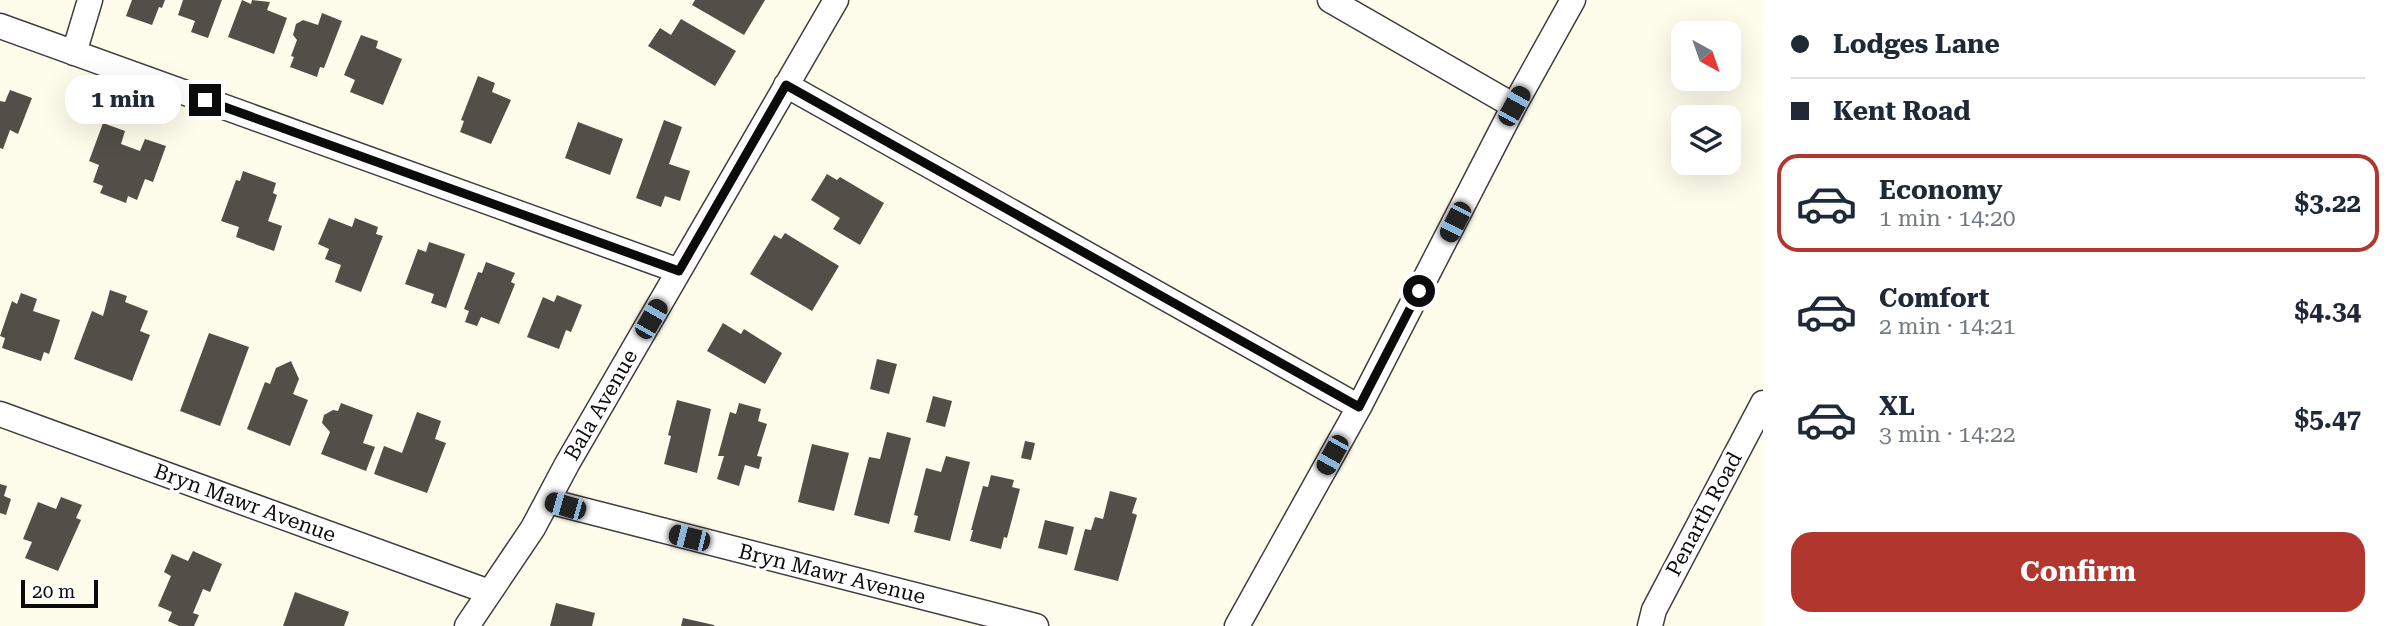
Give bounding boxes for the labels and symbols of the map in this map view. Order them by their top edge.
north arrow [1671,21,1741,91]
callout: 1 min [65,76,180,124]
car [1495,83,1534,129]
route end [189,84,221,116]
car [1437,199,1474,245]
route start [1403,275,1435,307]
car [632,296,671,342]
street label: Bala Avenue [560,345,642,465]
car [1313,432,1352,478]
street label: Penarth Road [1661,448,1747,580]
street label: Bryn Mawr Avenue [151,459,339,547]
car [542,490,589,522]
car [667,523,712,553]
street label: Bryn Mawr Avenue [736,539,928,609]
scale bar [21,577,98,609]

